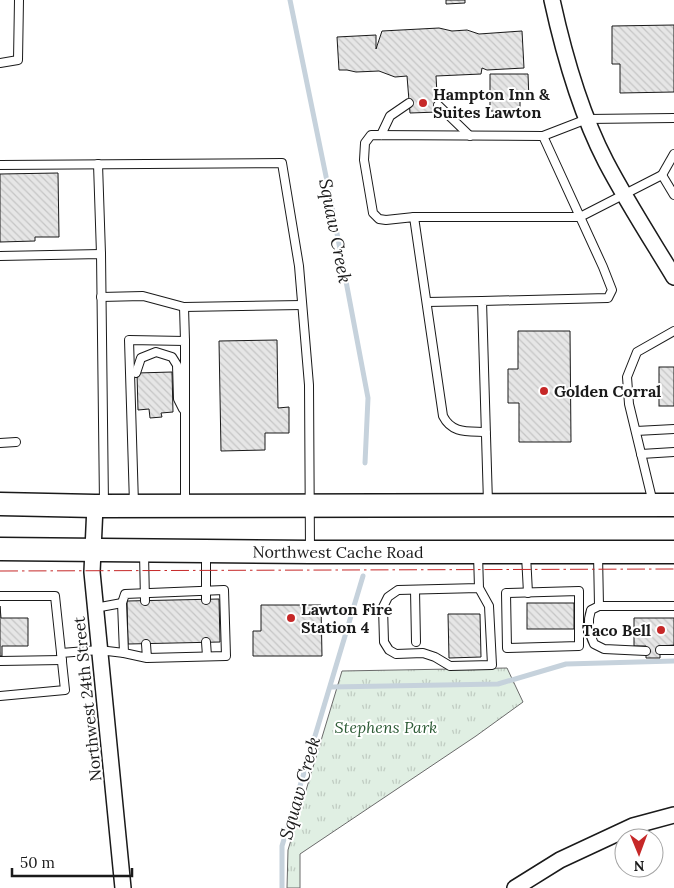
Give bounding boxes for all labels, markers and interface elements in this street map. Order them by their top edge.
place label: Hampton Inn & Suites Lawton [433,84,550,122]
marker: Hampton Inn & Suites Lawton [417,97,429,109]
water label: Squaw Creek [314,177,357,285]
place label: Golden Corral [554,381,661,401]
marker: Golden Corral [538,385,550,397]
street label: Northwest Cache Road [252,541,424,562]
place label: Lawton Fire Station 4 [301,599,393,637]
marker: Lawton Fire Station 4 [285,612,297,624]
street label: Northwest 24th Street [68,615,106,782]
place label: Taco Bell [582,620,651,640]
marker: Taco Bell [655,624,667,636]
park label: Stephens Park [335,717,437,737]
water label: Squaw Creek [274,734,325,842]
north arrow [614,828,664,878]
scale bar [12,846,132,878]
text: 50 m [20,853,55,872]
text: N [633,857,645,875]

